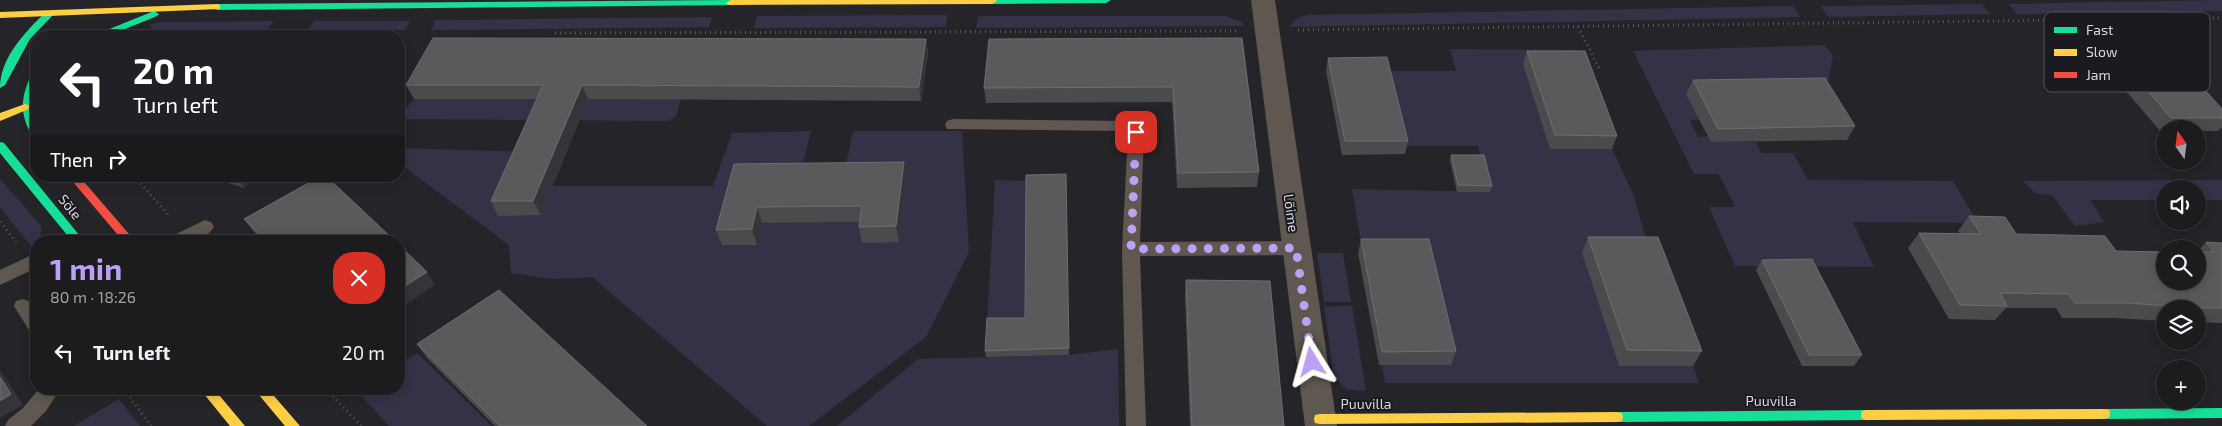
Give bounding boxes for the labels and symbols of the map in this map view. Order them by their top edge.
legend [2044,12,2210,92]
text: Fast [2086,21,2113,38]
text: Slow [2086,43,2118,60]
text: Jam [2086,66,2111,83]
pin [1115,111,1157,153]
north arrow [2156,120,2206,170]
street label: Sõle [55,191,86,223]
street label: Lõime [1280,193,1303,233]
position arrow [1285,335,1337,387]
street label: Puuvilla [1745,392,1797,409]
street label: Puuvilla [1340,395,1392,412]

